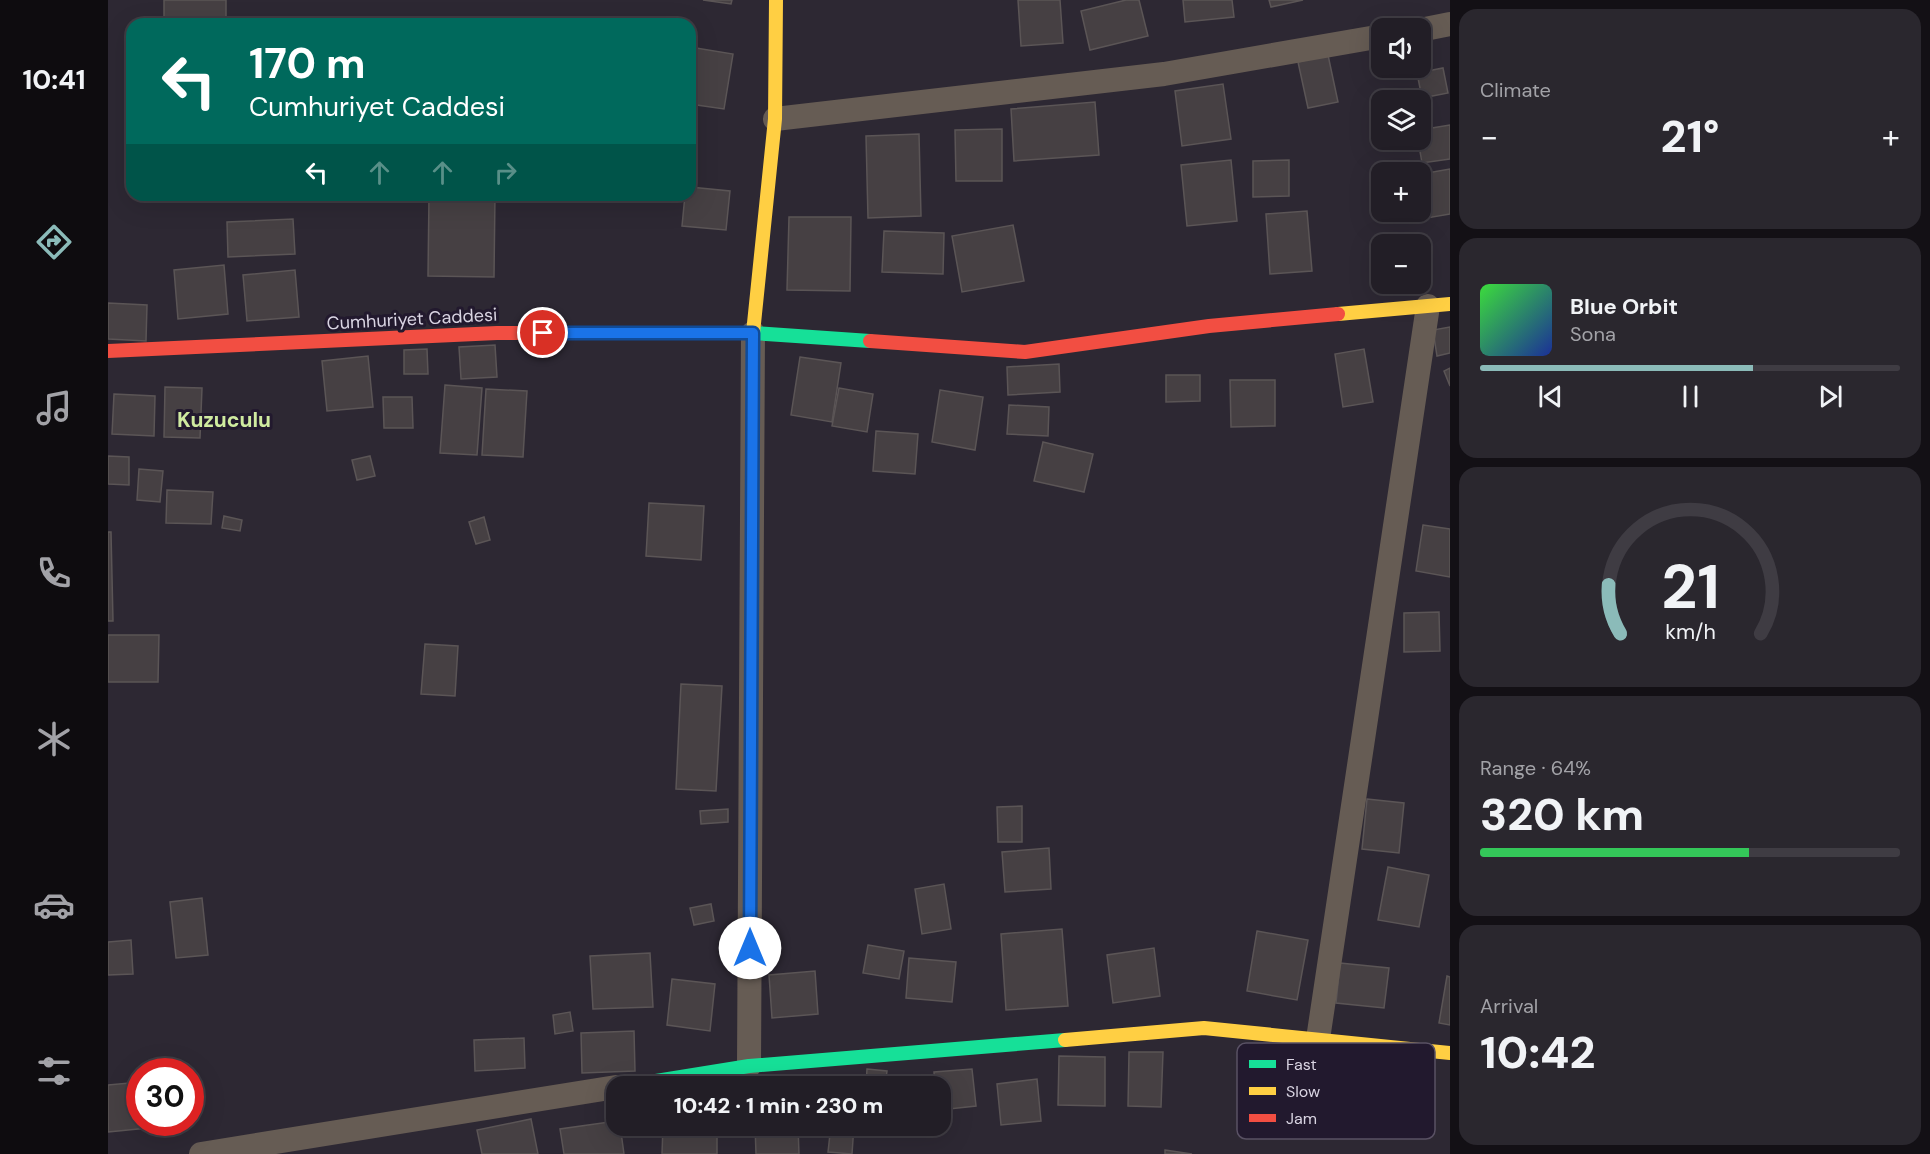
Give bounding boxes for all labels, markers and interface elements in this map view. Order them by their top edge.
map controls [1371,18,1431,294]
button: sound [1371,18,1431,78]
text: 170 m [249,36,366,91]
icon: left [150,42,228,120]
text: 10:41 [22,62,86,97]
text: Climate [1480,77,1551,103]
text: Cumhuriyet Caddesi [249,89,505,124]
button: layers [1371,90,1431,150]
text: 21° [1660,107,1720,166]
text: − [1480,115,1498,158]
text: + [1882,115,1900,158]
icon: left [300,156,333,189]
icon: ahead [363,156,396,189]
icon: ahead [426,156,459,189]
icon: right [489,156,522,189]
button: + [1371,162,1431,222]
icon: directions [33,221,75,263]
button: − [1371,234,1431,294]
text: Blue Orbit [1570,292,1678,321]
street label: Cumhuriyet Caddesi [326,303,498,335]
pin [517,307,568,358]
icon: arrive [526,316,559,349]
text: Sona [1570,321,1616,347]
icon: previous [1534,380,1567,413]
icon: pause [1674,380,1707,413]
icon: next [1814,380,1847,413]
icon: music [33,387,75,429]
district label: Kuzuculu [177,406,271,434]
text: 21 [1661,546,1719,627]
icon: phone [33,552,75,594]
text: km/h [1665,618,1715,646]
icon: climate [33,718,75,760]
text: Range · 64% [1480,755,1591,781]
text: 320 km [1480,785,1644,844]
icon: car [33,884,75,926]
position arrow [718,916,782,980]
text: Arrival [1480,993,1538,1019]
text: 10:42 [1480,1023,1596,1082]
legend [1237,1043,1435,1139]
icon: filters [33,1050,75,1092]
text: Fast [1286,1054,1317,1075]
speed limit sign: 30 [126,1058,204,1136]
text: Slow [1286,1081,1320,1102]
text: 10:42 · 1 min · 230 m [674,1091,883,1120]
text: Jam [1286,1108,1317,1129]

